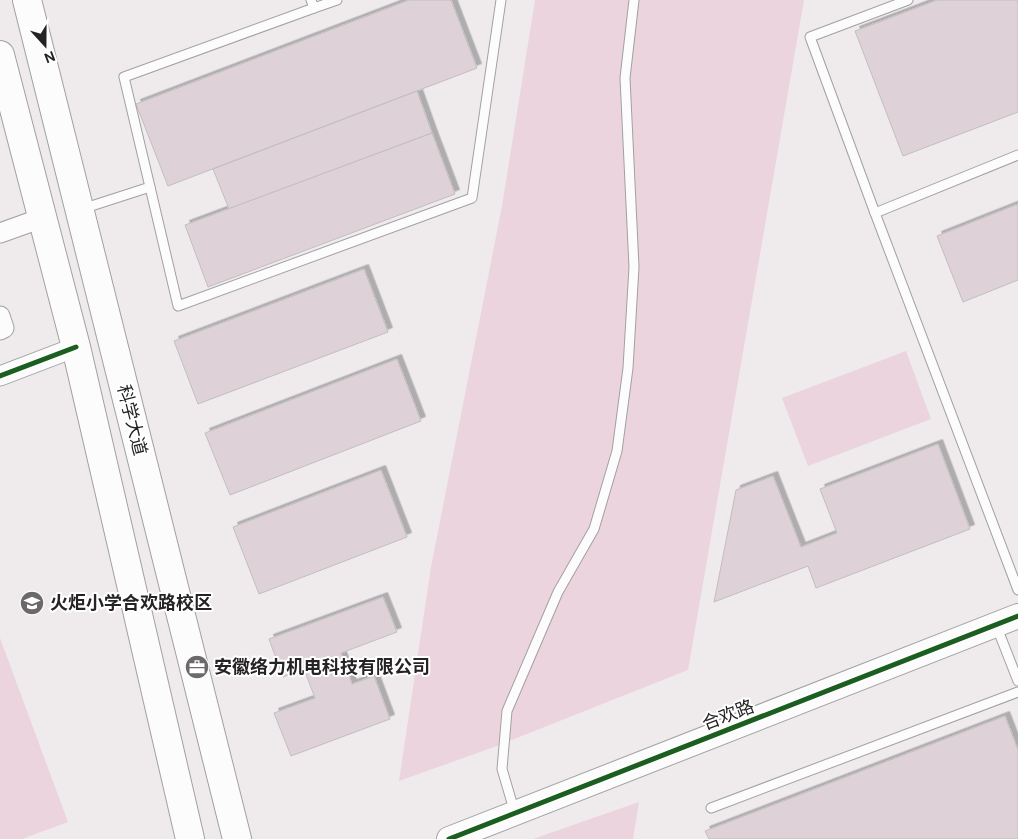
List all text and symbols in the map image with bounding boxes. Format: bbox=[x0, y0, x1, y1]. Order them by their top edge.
north arrow bbox=[20, 20, 70, 70]
text: N bbox=[42, 47, 58, 67]
street label: 科学大道 bbox=[112, 382, 152, 458]
school or university icon: 火炬小学合欢路校区 bbox=[19, 590, 45, 616]
place label: 火炬小学合欢路校区 bbox=[50, 591, 212, 615]
office icon: 安徽络力机电科技有限公司 bbox=[184, 654, 210, 680]
place label: 安徽络力机电科技有限公司 bbox=[214, 655, 430, 679]
street label: 合欢路 bbox=[698, 694, 758, 736]

